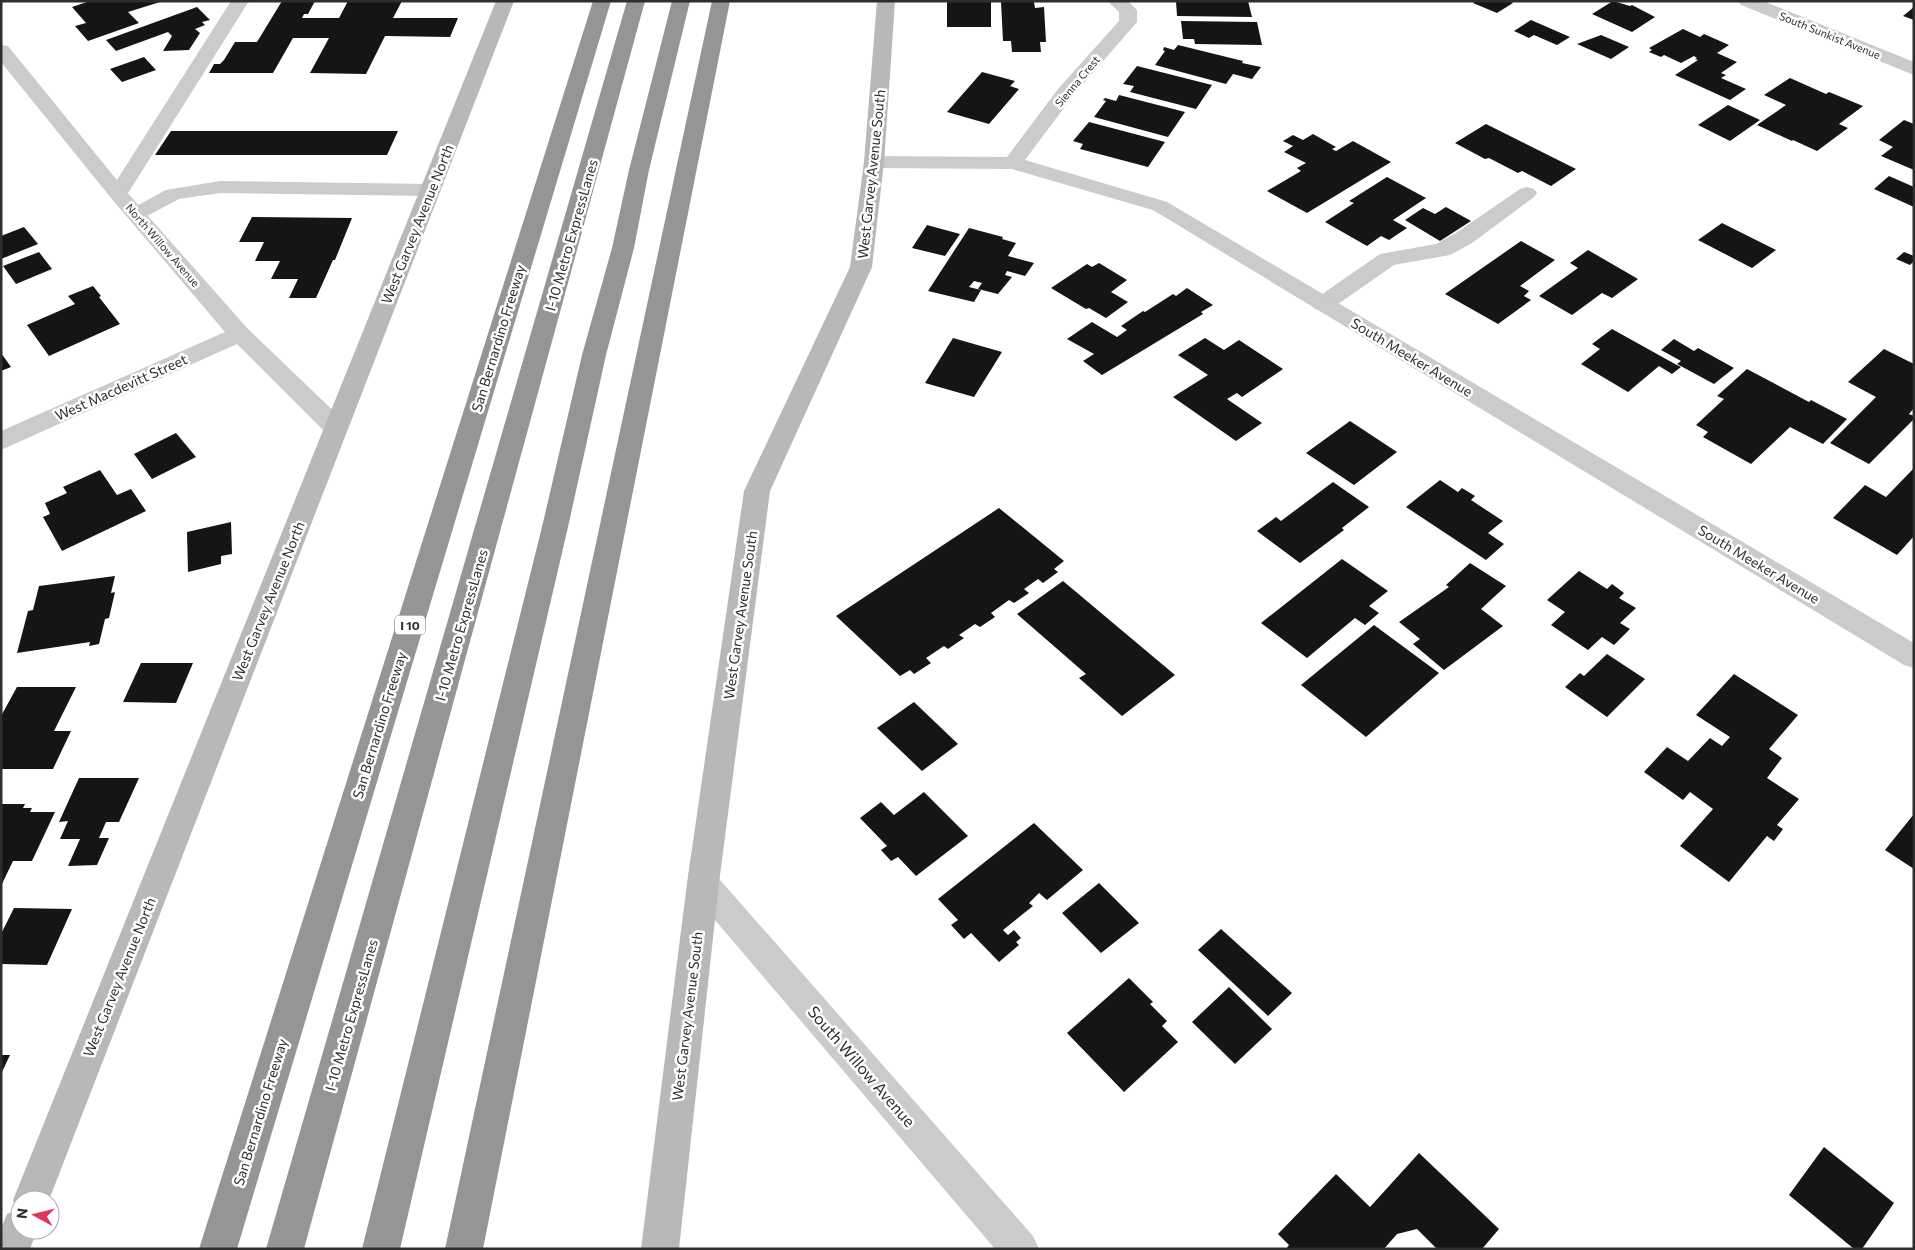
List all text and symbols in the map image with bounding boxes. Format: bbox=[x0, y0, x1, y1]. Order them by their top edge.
street label: South Sunkist Avenue bbox=[1777, 9, 1883, 61]
street label: Sienna Crest bbox=[1052, 52, 1102, 109]
street label: West Garvey Avenue South bbox=[854, 88, 888, 260]
street label: West Garvey Avenue North bbox=[377, 142, 457, 306]
street label: I-10 Metro ExpressLanes bbox=[541, 157, 601, 313]
street label: North Willow Avenue bbox=[123, 201, 203, 289]
street label: San Bernardino Freeway bbox=[468, 262, 528, 414]
street label: South Meeker Avenue bbox=[1348, 314, 1476, 400]
street label: West Macdevitt Street bbox=[52, 350, 190, 424]
street label: West Garvey Avenue North bbox=[228, 519, 308, 683]
street label: South Meeker Avenue bbox=[1695, 521, 1823, 607]
street label: West Garvey Avenue South bbox=[720, 530, 760, 700]
street label: I-10 Metro ExpressLanes bbox=[431, 547, 491, 703]
road number: I 10 bbox=[395, 616, 425, 634]
street label: San Bernardino Freeway bbox=[349, 649, 409, 801]
street label: West Garvey Avenue North bbox=[79, 895, 159, 1059]
street label: West Garvey Avenue South bbox=[668, 930, 706, 1102]
street label: I-10 Metro ExpressLanes bbox=[321, 937, 381, 1093]
street label: South Willow Avenue bbox=[804, 1002, 920, 1130]
street label: San Bernardino Freeway bbox=[230, 1036, 290, 1188]
north arrow bbox=[10, 1190, 60, 1240]
text: N bbox=[13, 1207, 31, 1220]

